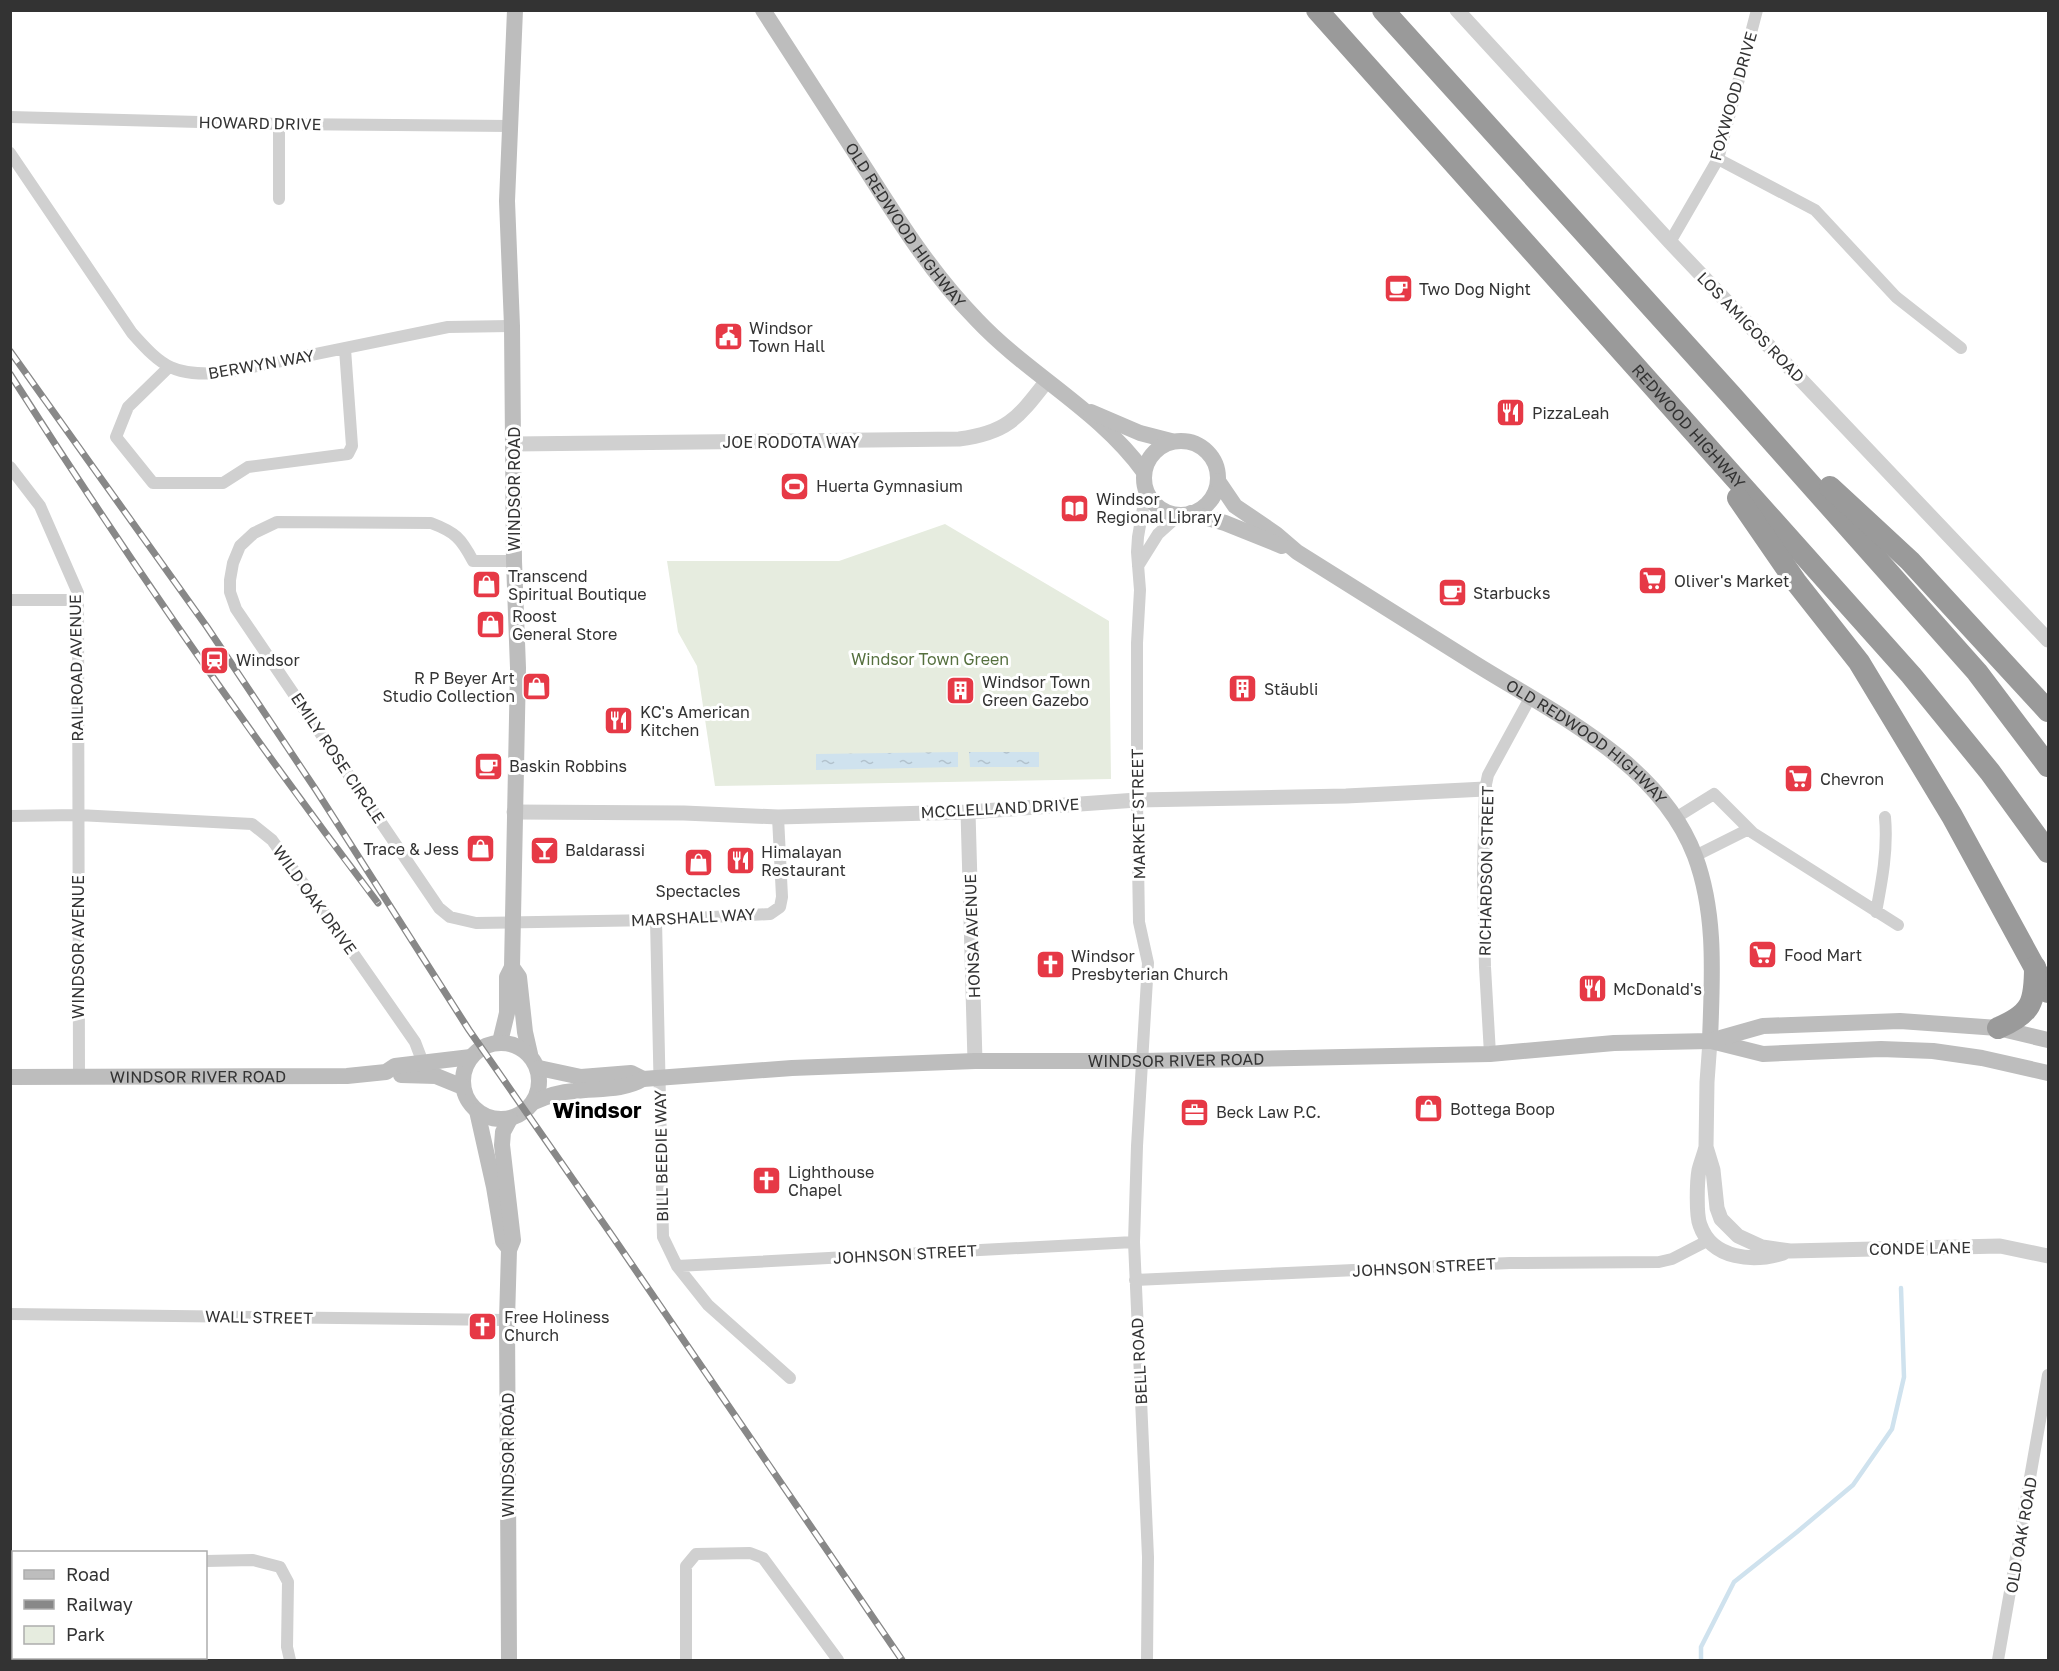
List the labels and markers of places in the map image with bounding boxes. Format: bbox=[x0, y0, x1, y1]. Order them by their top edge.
cafe icon: Two Dog Night bbox=[1382, 273, 1414, 305]
place label: Two Dog Night bbox=[1419, 279, 1531, 299]
place label: Windsor Town Hall bbox=[749, 318, 825, 356]
public building icon: Windsor Town Hall bbox=[712, 321, 744, 353]
restaurant icon: PizzaLeah bbox=[1495, 397, 1527, 429]
place label: PizzaLeah bbox=[1532, 403, 1609, 423]
sports icon: Huerta Gymnasium bbox=[779, 470, 811, 502]
place label: Huerta Gymnasium bbox=[816, 476, 963, 496]
place label: Windsor Regional Library bbox=[1096, 489, 1222, 527]
library icon: Windsor Regional Library bbox=[1059, 492, 1091, 524]
supermarket icon: Oliver's Market bbox=[1637, 565, 1669, 597]
place label: Transcend Spiritual Boutique bbox=[508, 566, 647, 604]
shop icon: Transcend Spiritual Boutique bbox=[471, 569, 503, 601]
place label: Oliver's Market bbox=[1674, 571, 1790, 591]
cafe icon: Starbucks bbox=[1436, 577, 1468, 609]
place label: Starbucks bbox=[1473, 583, 1550, 603]
place label: Roost General Store bbox=[512, 606, 617, 644]
shop icon: Roost General Store bbox=[475, 609, 507, 641]
station icon: Windsor bbox=[199, 644, 231, 676]
place label: Windsor bbox=[236, 650, 300, 670]
place label: R P Beyer Art Studio Collection bbox=[383, 668, 515, 706]
shop icon: R P Beyer Art Studio Collection bbox=[520, 671, 552, 703]
place label: Windsor Town Green Gazebo bbox=[982, 672, 1090, 710]
building icon: Stäubli bbox=[1227, 673, 1259, 705]
building icon: Windsor Town Green Gazebo bbox=[945, 675, 977, 707]
place label: Stäubli bbox=[1264, 679, 1318, 699]
place label: KC's American Kitchen bbox=[640, 702, 750, 740]
restaurant icon: KC's American Kitchen bbox=[603, 705, 635, 737]
cafe icon: Baskin Robbins bbox=[472, 750, 504, 782]
place label: Baskin Robbins bbox=[509, 756, 627, 776]
supermarket icon: Chevron bbox=[1783, 763, 1815, 795]
place label: Chevron bbox=[1820, 769, 1884, 789]
shop icon: Trace & Jess bbox=[464, 833, 496, 865]
bar icon: Baldarassi bbox=[528, 834, 560, 866]
place label: Trace & Jess bbox=[364, 839, 459, 859]
place label: Baldarassi bbox=[565, 840, 645, 860]
place label: Himalayan Restaurant bbox=[761, 842, 846, 880]
restaurant icon: Himalayan Restaurant bbox=[724, 845, 756, 877]
shop icon: Spectacles bbox=[682, 847, 714, 879]
place label: Spectacles bbox=[656, 881, 740, 901]
supermarket icon: Food Mart bbox=[1747, 939, 1779, 971]
place label: Food Mart bbox=[1784, 945, 1862, 965]
place label: Windsor Presbyterian Church bbox=[1071, 946, 1228, 984]
church icon: Windsor Presbyterian Church bbox=[1034, 949, 1066, 981]
restaurant icon: McDonald's bbox=[1576, 973, 1608, 1005]
place label: McDonald's bbox=[1613, 979, 1702, 999]
shop icon: Bottega Boop bbox=[1413, 1093, 1445, 1125]
office icon: Beck Law P.C. bbox=[1179, 1096, 1211, 1128]
place label: Bottega Boop bbox=[1450, 1099, 1555, 1119]
place label: Beck Law P.C. bbox=[1216, 1102, 1321, 1122]
place label: Lighthouse Chapel bbox=[788, 1162, 874, 1200]
church icon: Lighthouse Chapel bbox=[751, 1165, 783, 1197]
place label: Free Holiness Church bbox=[504, 1307, 609, 1345]
church icon: Free Holiness Church bbox=[467, 1310, 499, 1342]

